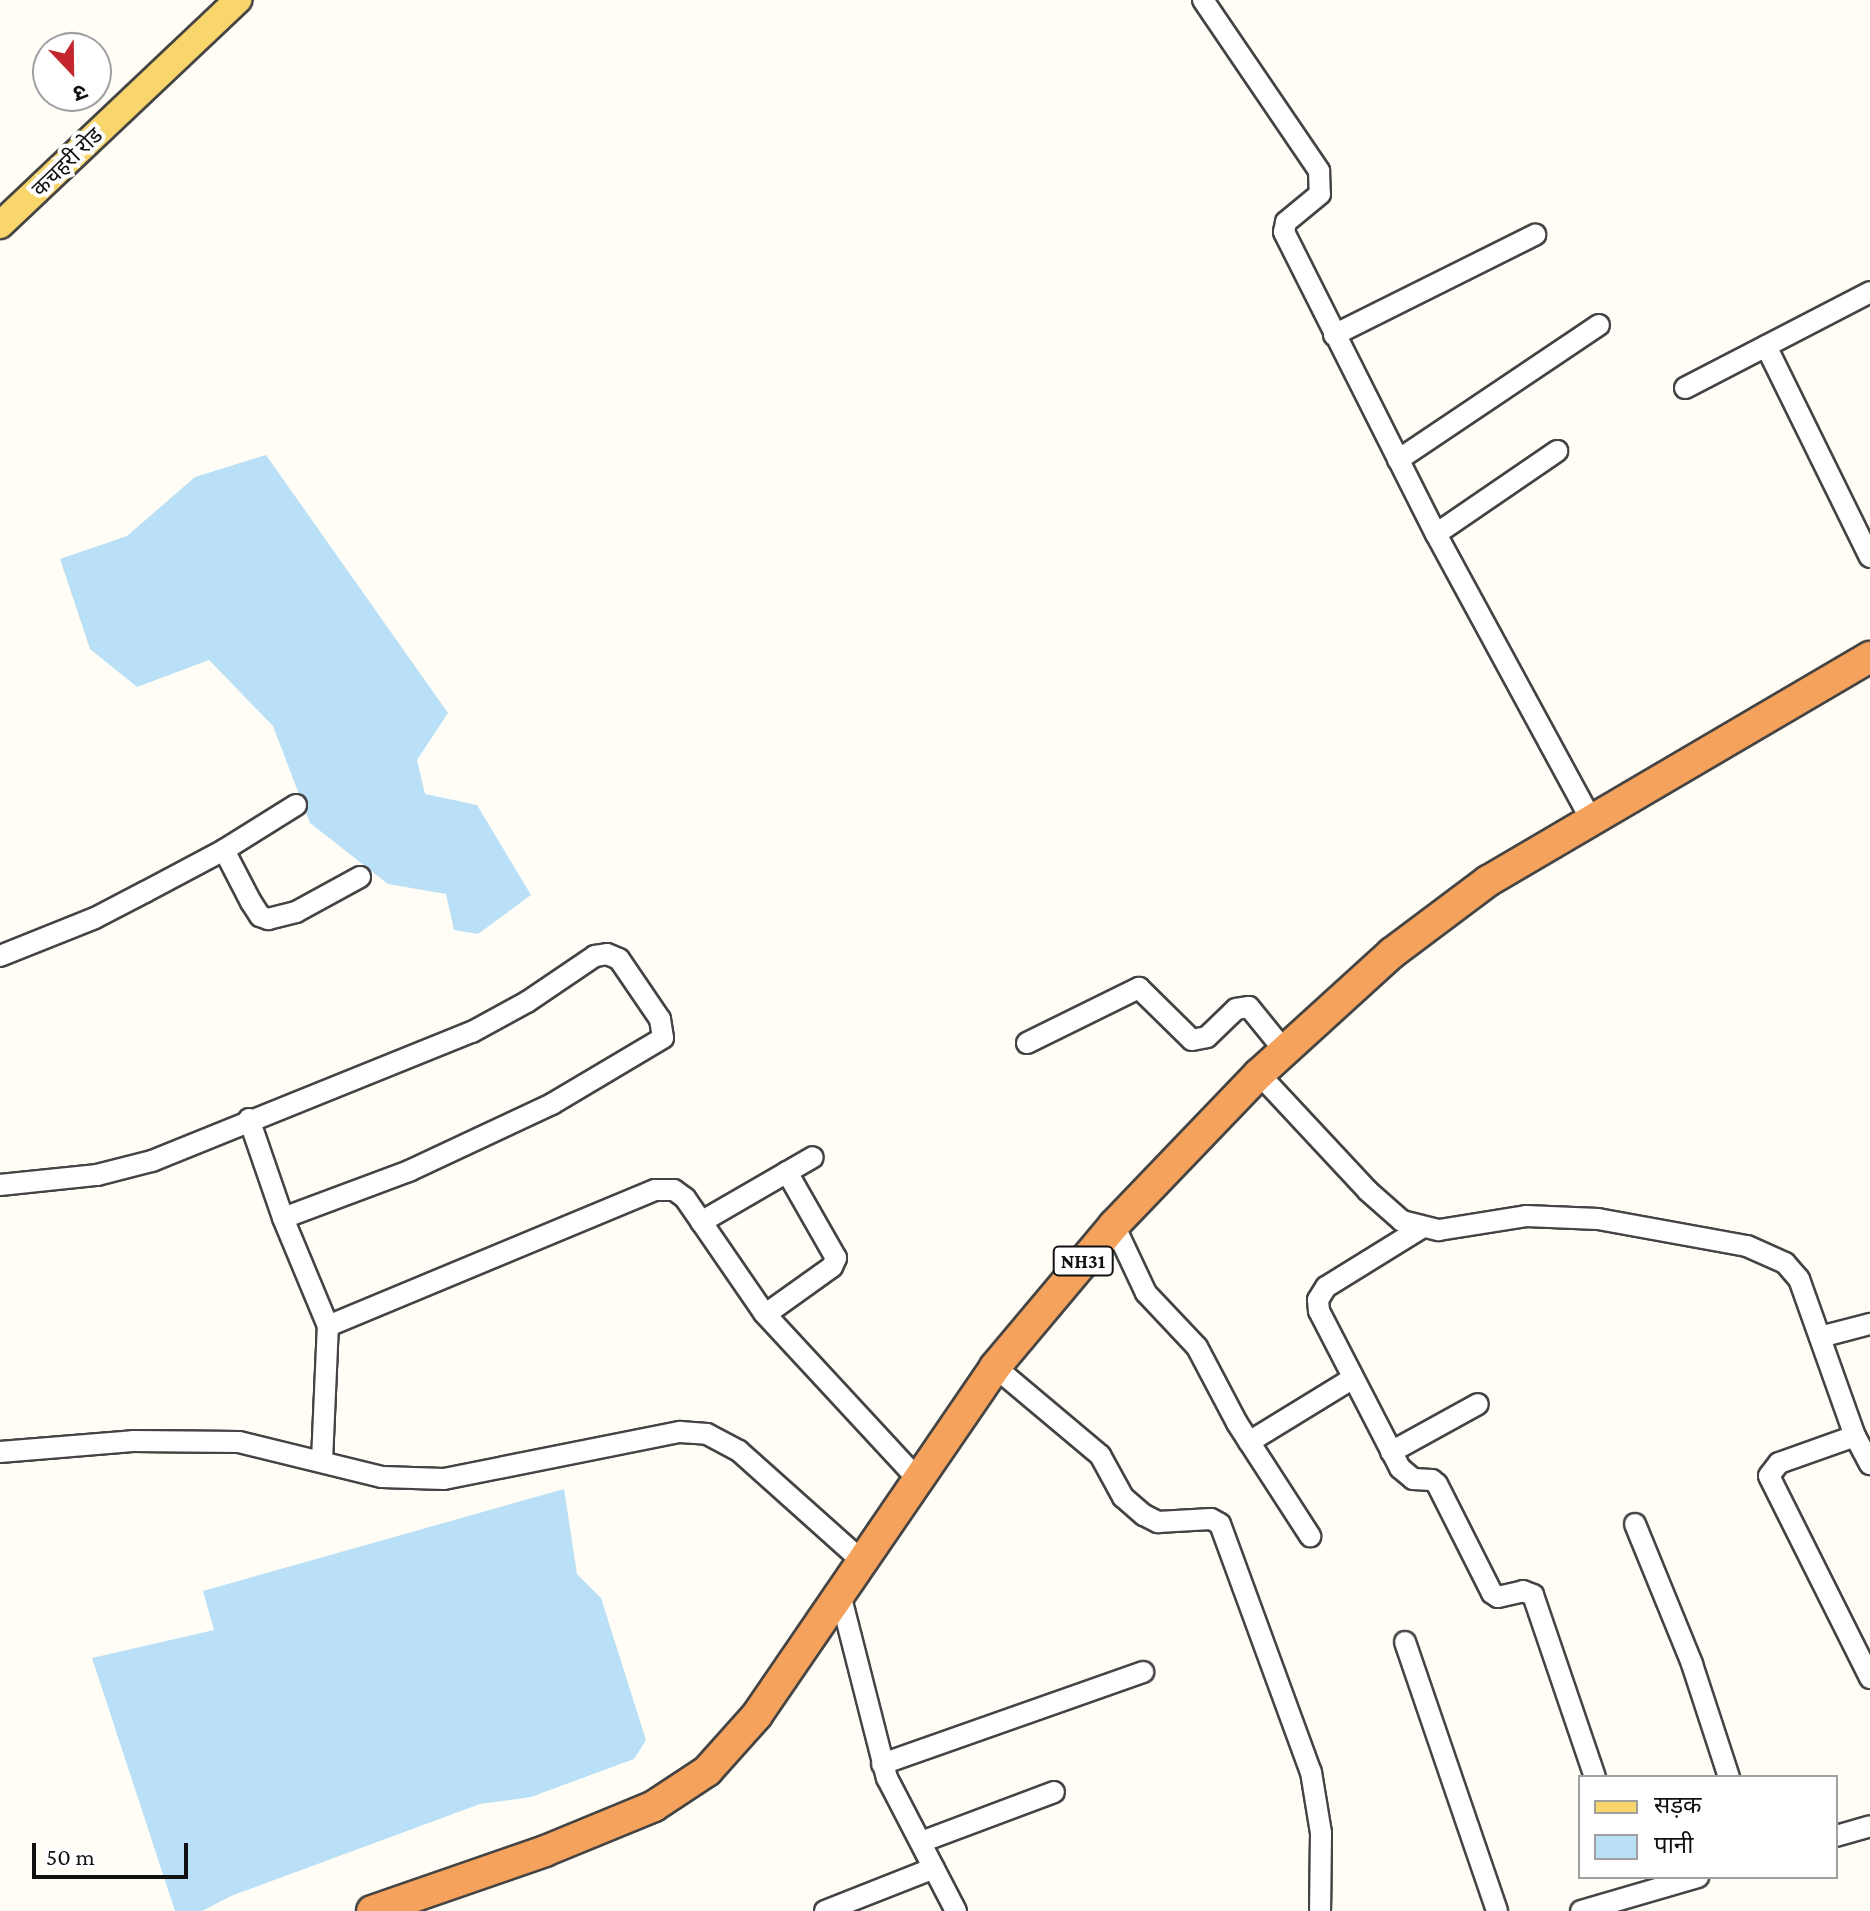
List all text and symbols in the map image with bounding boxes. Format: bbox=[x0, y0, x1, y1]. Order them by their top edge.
north arrow bbox=[32, 32, 112, 112]
text: उ bbox=[70, 79, 91, 107]
street label: कचहरी रोड bbox=[26, 122, 108, 202]
road number: NH31 bbox=[1051, 1245, 1115, 1277]
legend bbox=[1578, 1775, 1838, 1879]
text: सड़क bbox=[1654, 1791, 1702, 1818]
scale bar bbox=[36, 1827, 192, 1877]
text: पानी bbox=[1654, 1831, 1693, 1858]
text: 50 m bbox=[46, 1843, 95, 1870]

